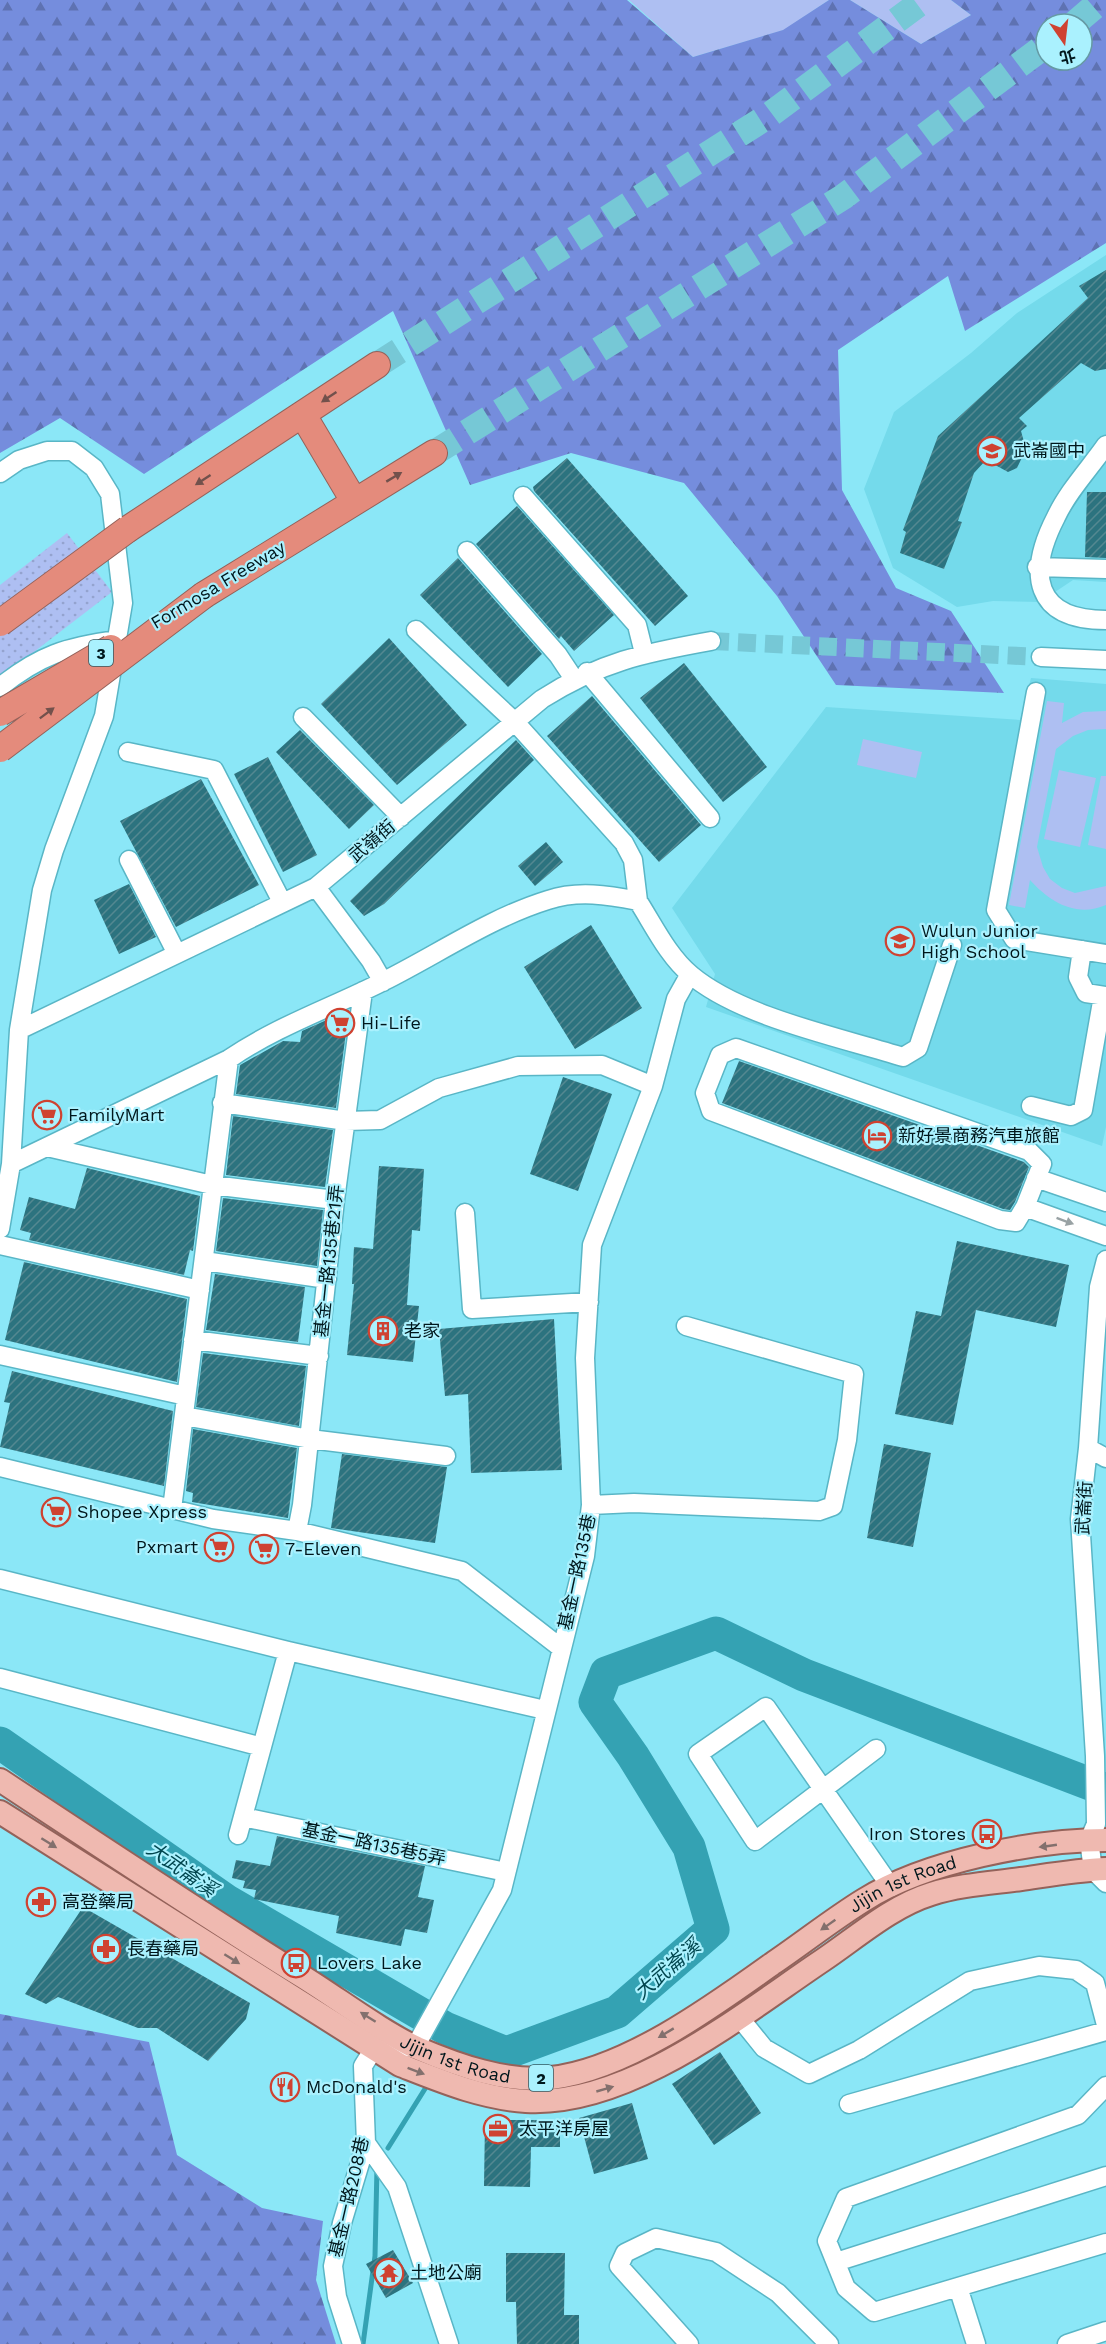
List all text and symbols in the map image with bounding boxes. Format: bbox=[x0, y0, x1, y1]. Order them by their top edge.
north arrow bbox=[1034, 12, 1094, 72]
text: 北 bbox=[1057, 45, 1078, 67]
one-way arrow bbox=[321, 391, 337, 403]
school or university icon: 武崙國中 bbox=[976, 435, 1008, 467]
place label: 武崙國中 bbox=[1013, 440, 1085, 461]
one-way arrow bbox=[386, 472, 402, 483]
one-way arrow bbox=[195, 475, 211, 486]
street label: Formosa Freeway bbox=[147, 536, 289, 633]
road number: 3 bbox=[89, 640, 113, 666]
one-way arrow bbox=[39, 708, 54, 720]
street label: 武嶺街 bbox=[344, 815, 399, 866]
place label: Wulun Junior High School bbox=[921, 920, 1038, 962]
school or university icon: Wulun Junior High School bbox=[884, 925, 916, 957]
supermarket icon: Hi-Life bbox=[324, 1007, 356, 1039]
place label: Hi-Life bbox=[361, 1012, 421, 1033]
supermarket icon: FamilyMart bbox=[31, 1099, 63, 1131]
place label: FamilyMart bbox=[68, 1104, 165, 1125]
hotel icon: 新好景商務汽車旅館 bbox=[861, 1120, 893, 1152]
place label: 新好景商務汽車旅館 bbox=[898, 1125, 1060, 1146]
street label: 基金一路135巷21弄 bbox=[310, 1184, 347, 1338]
one-way arrow bbox=[1057, 1217, 1075, 1227]
building icon: 老家 bbox=[367, 1315, 399, 1347]
place label: 老家 bbox=[404, 1320, 440, 1341]
street label: 武崙街 bbox=[1072, 1480, 1095, 1535]
supermarket icon: Shopee Xpress bbox=[40, 1496, 72, 1528]
place label: Shopee Xpress bbox=[77, 1501, 207, 1522]
street label: 基金一路135巷 bbox=[554, 1512, 599, 1632]
supermarket icon: Pxmart bbox=[203, 1531, 235, 1563]
supermarket icon: 7-Eleven bbox=[248, 1533, 280, 1565]
place label: Pxmart bbox=[136, 1536, 198, 1557]
place label: 7-Eleven bbox=[285, 1538, 361, 1559]
street label: 基金一路135巷5弄 bbox=[300, 1818, 448, 1869]
bus stop icon: Iron Stores bbox=[971, 1818, 1003, 1850]
place label: Iron Stores bbox=[869, 1823, 966, 1844]
water label: 大武崙溪 bbox=[142, 1836, 224, 1903]
one-way arrow bbox=[41, 1838, 57, 1849]
one-way arrow bbox=[1038, 1841, 1057, 1850]
street label: Jijin 1st Road bbox=[845, 1851, 959, 1917]
pharmacy icon: 高登藥局 bbox=[25, 1886, 57, 1918]
place label: 高登藥局 bbox=[62, 1891, 134, 1912]
one-way arrow bbox=[820, 1919, 836, 1930]
water label: 大武崙溪 bbox=[629, 1932, 707, 2004]
pharmacy icon: 長春藥局 bbox=[90, 1933, 122, 1965]
place label: 長春藥局 bbox=[127, 1938, 199, 1959]
bus stop icon: Lovers Lake bbox=[280, 1947, 312, 1979]
place label: Lovers Lake bbox=[317, 1952, 422, 1973]
one-way arrow bbox=[223, 1954, 240, 1965]
one-way arrow bbox=[360, 2012, 376, 2023]
one-way arrow bbox=[658, 2027, 674, 2038]
street label: Jijin 1st Road bbox=[397, 2030, 512, 2087]
road number: 2 bbox=[529, 2065, 553, 2091]
one-way arrow bbox=[407, 2067, 425, 2077]
restaurant icon: McDonald's bbox=[269, 2071, 301, 2103]
place label: McDonald's bbox=[306, 2076, 407, 2097]
one-way arrow bbox=[596, 2084, 614, 2093]
office icon: 太平洋房屋 bbox=[482, 2113, 514, 2145]
place label: 太平洋房屋 bbox=[519, 2118, 609, 2139]
street label: 基金一路208巷 bbox=[324, 2135, 373, 2259]
temple icon: 土地公廟 bbox=[373, 2257, 405, 2289]
place label: 土地公廟 bbox=[410, 2262, 482, 2283]

